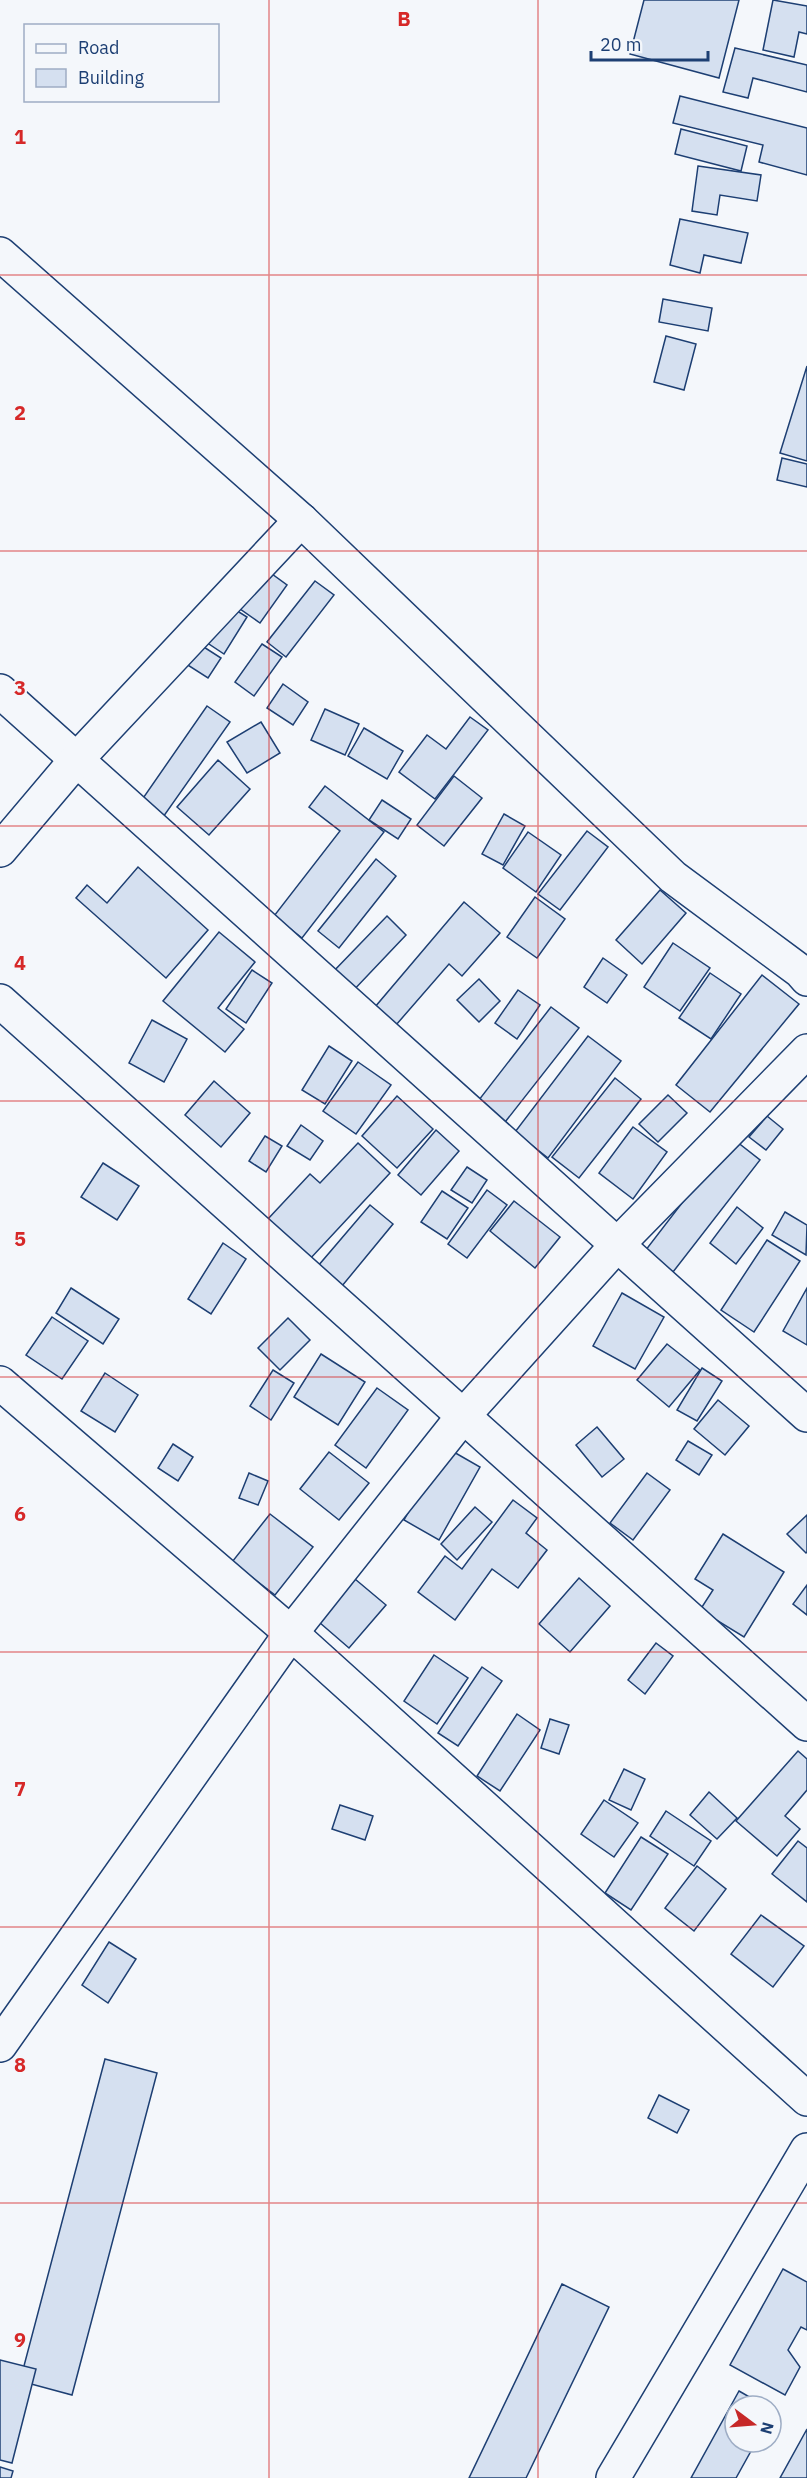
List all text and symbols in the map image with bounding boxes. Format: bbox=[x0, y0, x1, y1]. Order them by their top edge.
text: B bbox=[397, 5, 411, 32]
legend bbox=[24, 24, 219, 102]
scale bar bbox=[591, 24, 708, 62]
text: 20 m bbox=[600, 33, 642, 56]
text: Road bbox=[78, 36, 119, 59]
text: Building bbox=[78, 66, 145, 89]
text: 1 bbox=[14, 123, 26, 150]
text: 2 bbox=[14, 399, 26, 426]
text: 3 bbox=[14, 674, 26, 701]
text: 4 bbox=[14, 949, 26, 976]
text: 5 bbox=[14, 1225, 26, 1252]
text: 6 bbox=[14, 1500, 26, 1527]
text: 7 bbox=[14, 1775, 26, 1802]
text: 8 bbox=[14, 2051, 26, 2078]
text: 9 bbox=[14, 2326, 26, 2353]
north arrow bbox=[723, 2394, 783, 2454]
text: N bbox=[756, 2420, 779, 2436]

